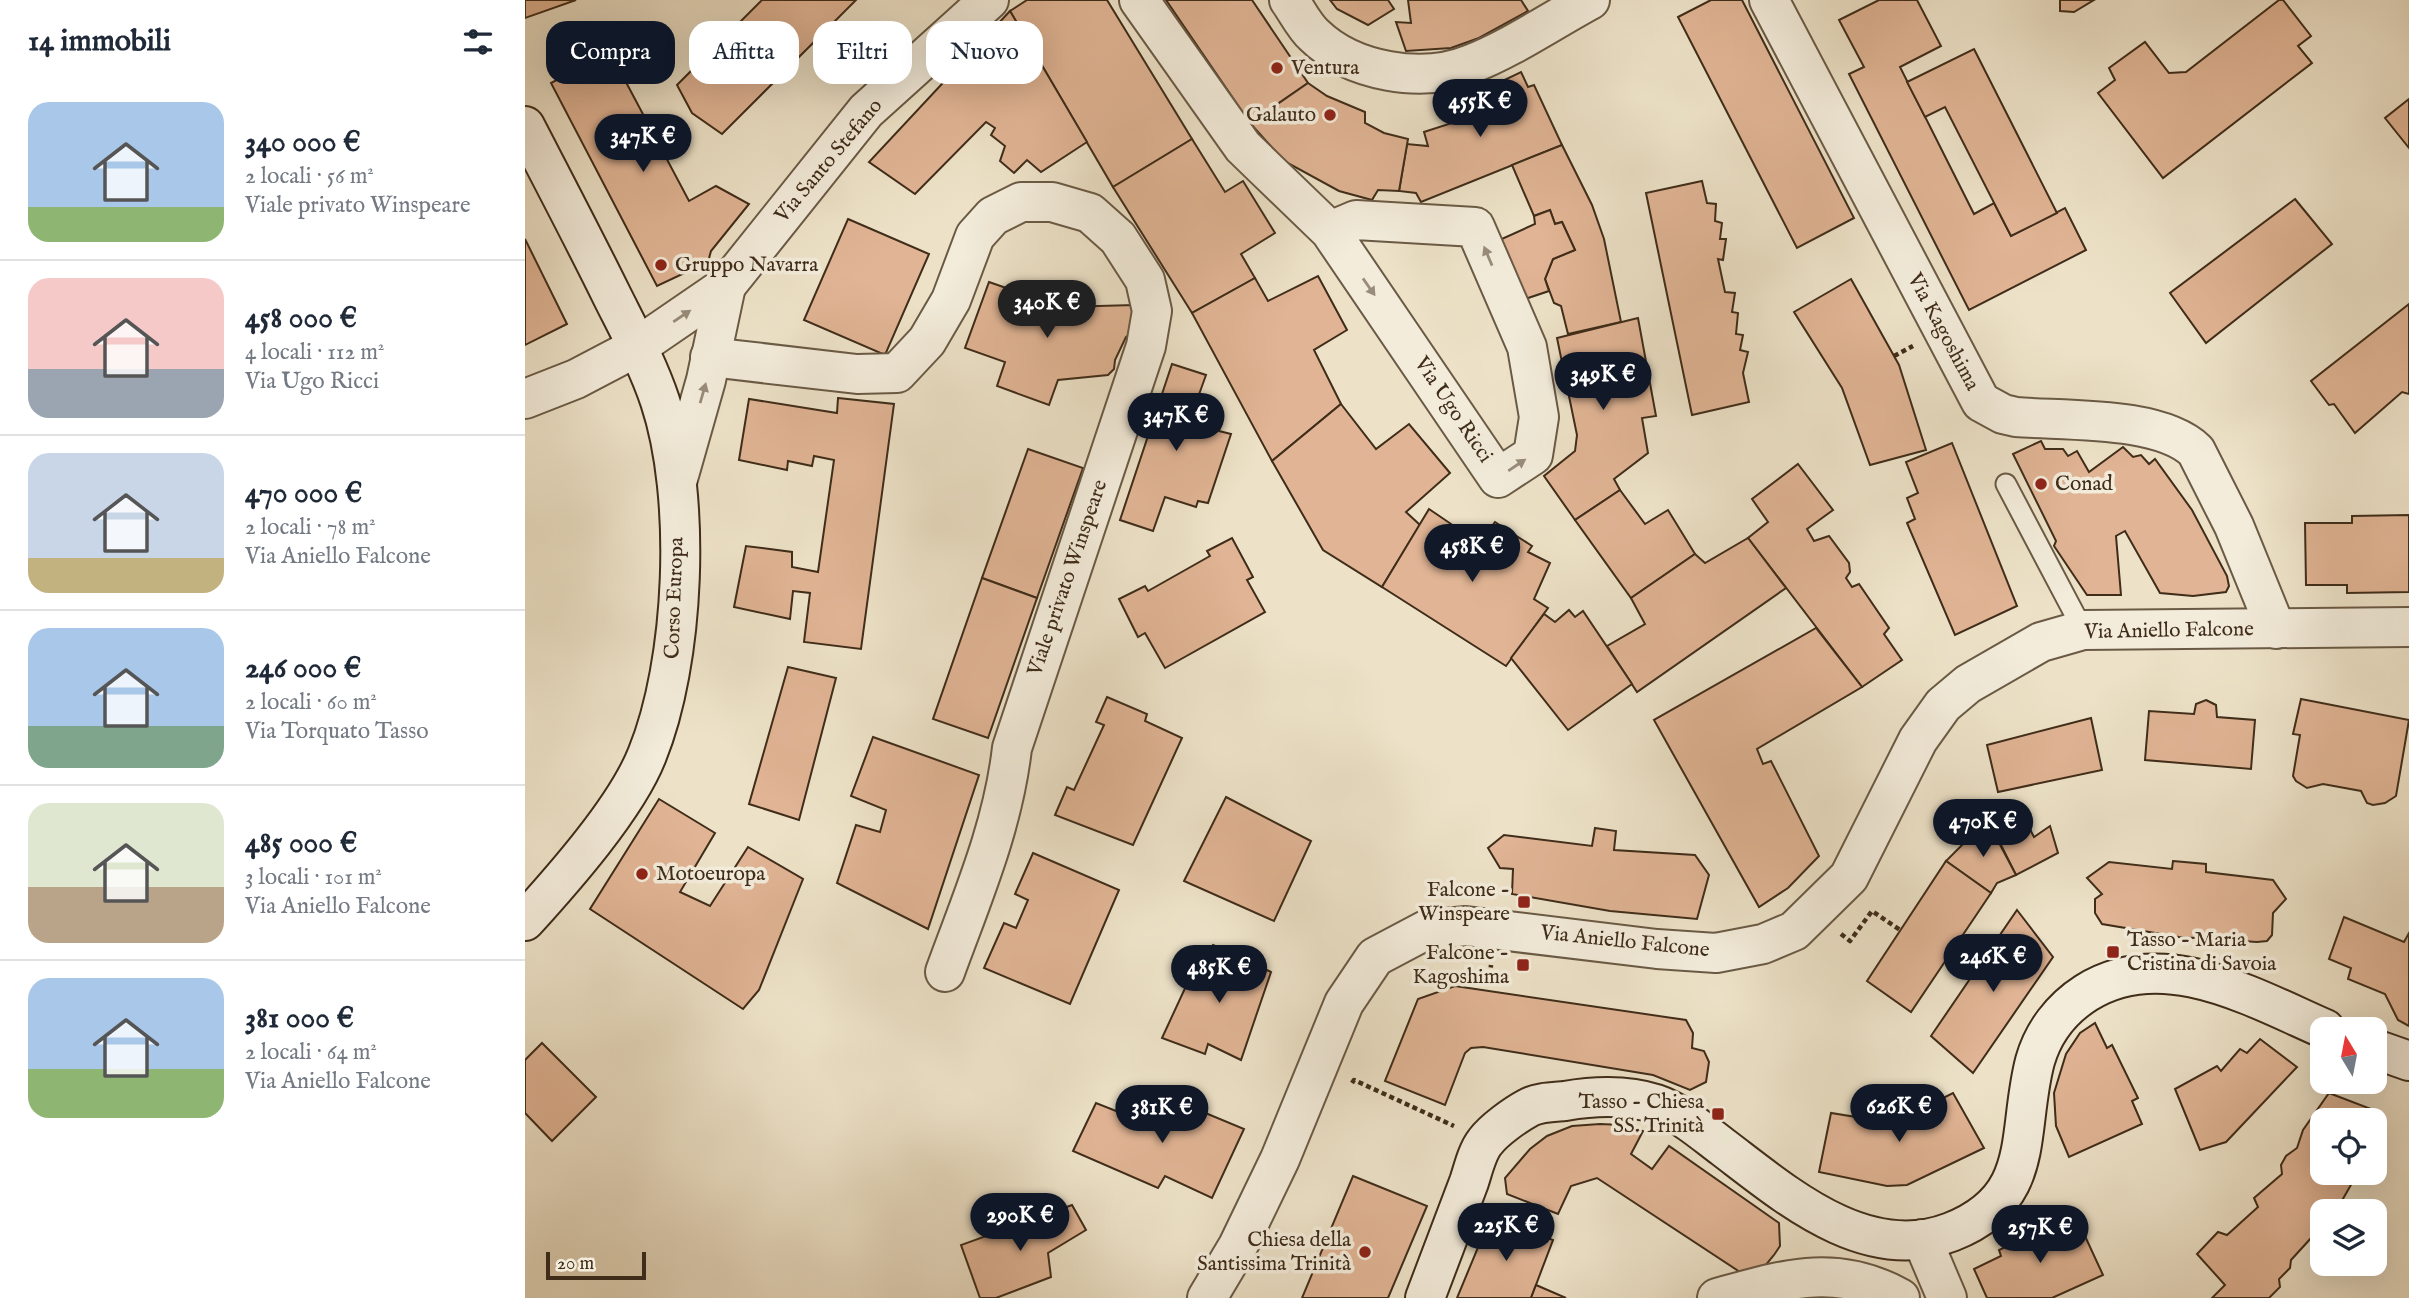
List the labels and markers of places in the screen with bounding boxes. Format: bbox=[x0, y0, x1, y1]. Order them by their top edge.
place label: Ventura bbox=[1290, 55, 1360, 82]
marker: Ventura bbox=[1269, 60, 1285, 76]
pin: 455K € bbox=[1423, 80, 1537, 139]
place label: Galauto bbox=[1246, 102, 1316, 129]
marker: Galauto bbox=[1322, 107, 1338, 123]
pin: 347K € bbox=[586, 114, 700, 174]
place label: Gruppo Navarra bbox=[675, 252, 819, 279]
marker: Gruppo Navarra bbox=[653, 257, 669, 273]
pin: 340K € bbox=[990, 280, 1104, 340]
pin: 349K € bbox=[1546, 352, 1660, 412]
pin: 347K € bbox=[1119, 393, 1233, 453]
place label: Conad bbox=[2055, 471, 2114, 498]
marker: Conad bbox=[2033, 476, 2049, 492]
pin: 458K € bbox=[1415, 524, 1529, 584]
pin: 470K € bbox=[1926, 800, 2040, 859]
place label: Motoeuropa bbox=[656, 861, 766, 888]
marker: Motoeuropa bbox=[634, 866, 650, 882]
place label: Falcone - Winspeare bbox=[1418, 877, 1510, 928]
marker: Falcone - Winspeare bbox=[1516, 894, 1532, 910]
place label: Tasso - Maria Cristina di Savoia bbox=[2127, 927, 2277, 978]
pin: 246K € bbox=[1936, 934, 2050, 994]
place label: Falcone - Kagoshima bbox=[1413, 940, 1510, 991]
marker: Tasso - Maria Cristina di Savoia bbox=[2105, 944, 2121, 960]
pin: 485K € bbox=[1162, 946, 1276, 1005]
marker: Falcone - Kagoshima bbox=[1515, 957, 1531, 973]
pin: 626K € bbox=[1842, 1084, 1956, 1144]
pin: 381K € bbox=[1105, 1086, 1219, 1145]
place label: Tasso - Chiesa SS. Trinità bbox=[1578, 1089, 1705, 1140]
marker: Tasso - Chiesa SS. Trinità bbox=[1710, 1106, 1726, 1122]
pin: 290K € bbox=[963, 1194, 1077, 1253]
pin: 225K € bbox=[1449, 1204, 1563, 1263]
pin: 257K € bbox=[1983, 1206, 2097, 1265]
place label: Chiesa della Santissima Trinità bbox=[1197, 1227, 1352, 1278]
marker: Chiesa della Santissima Trinità bbox=[1357, 1244, 1373, 1260]

